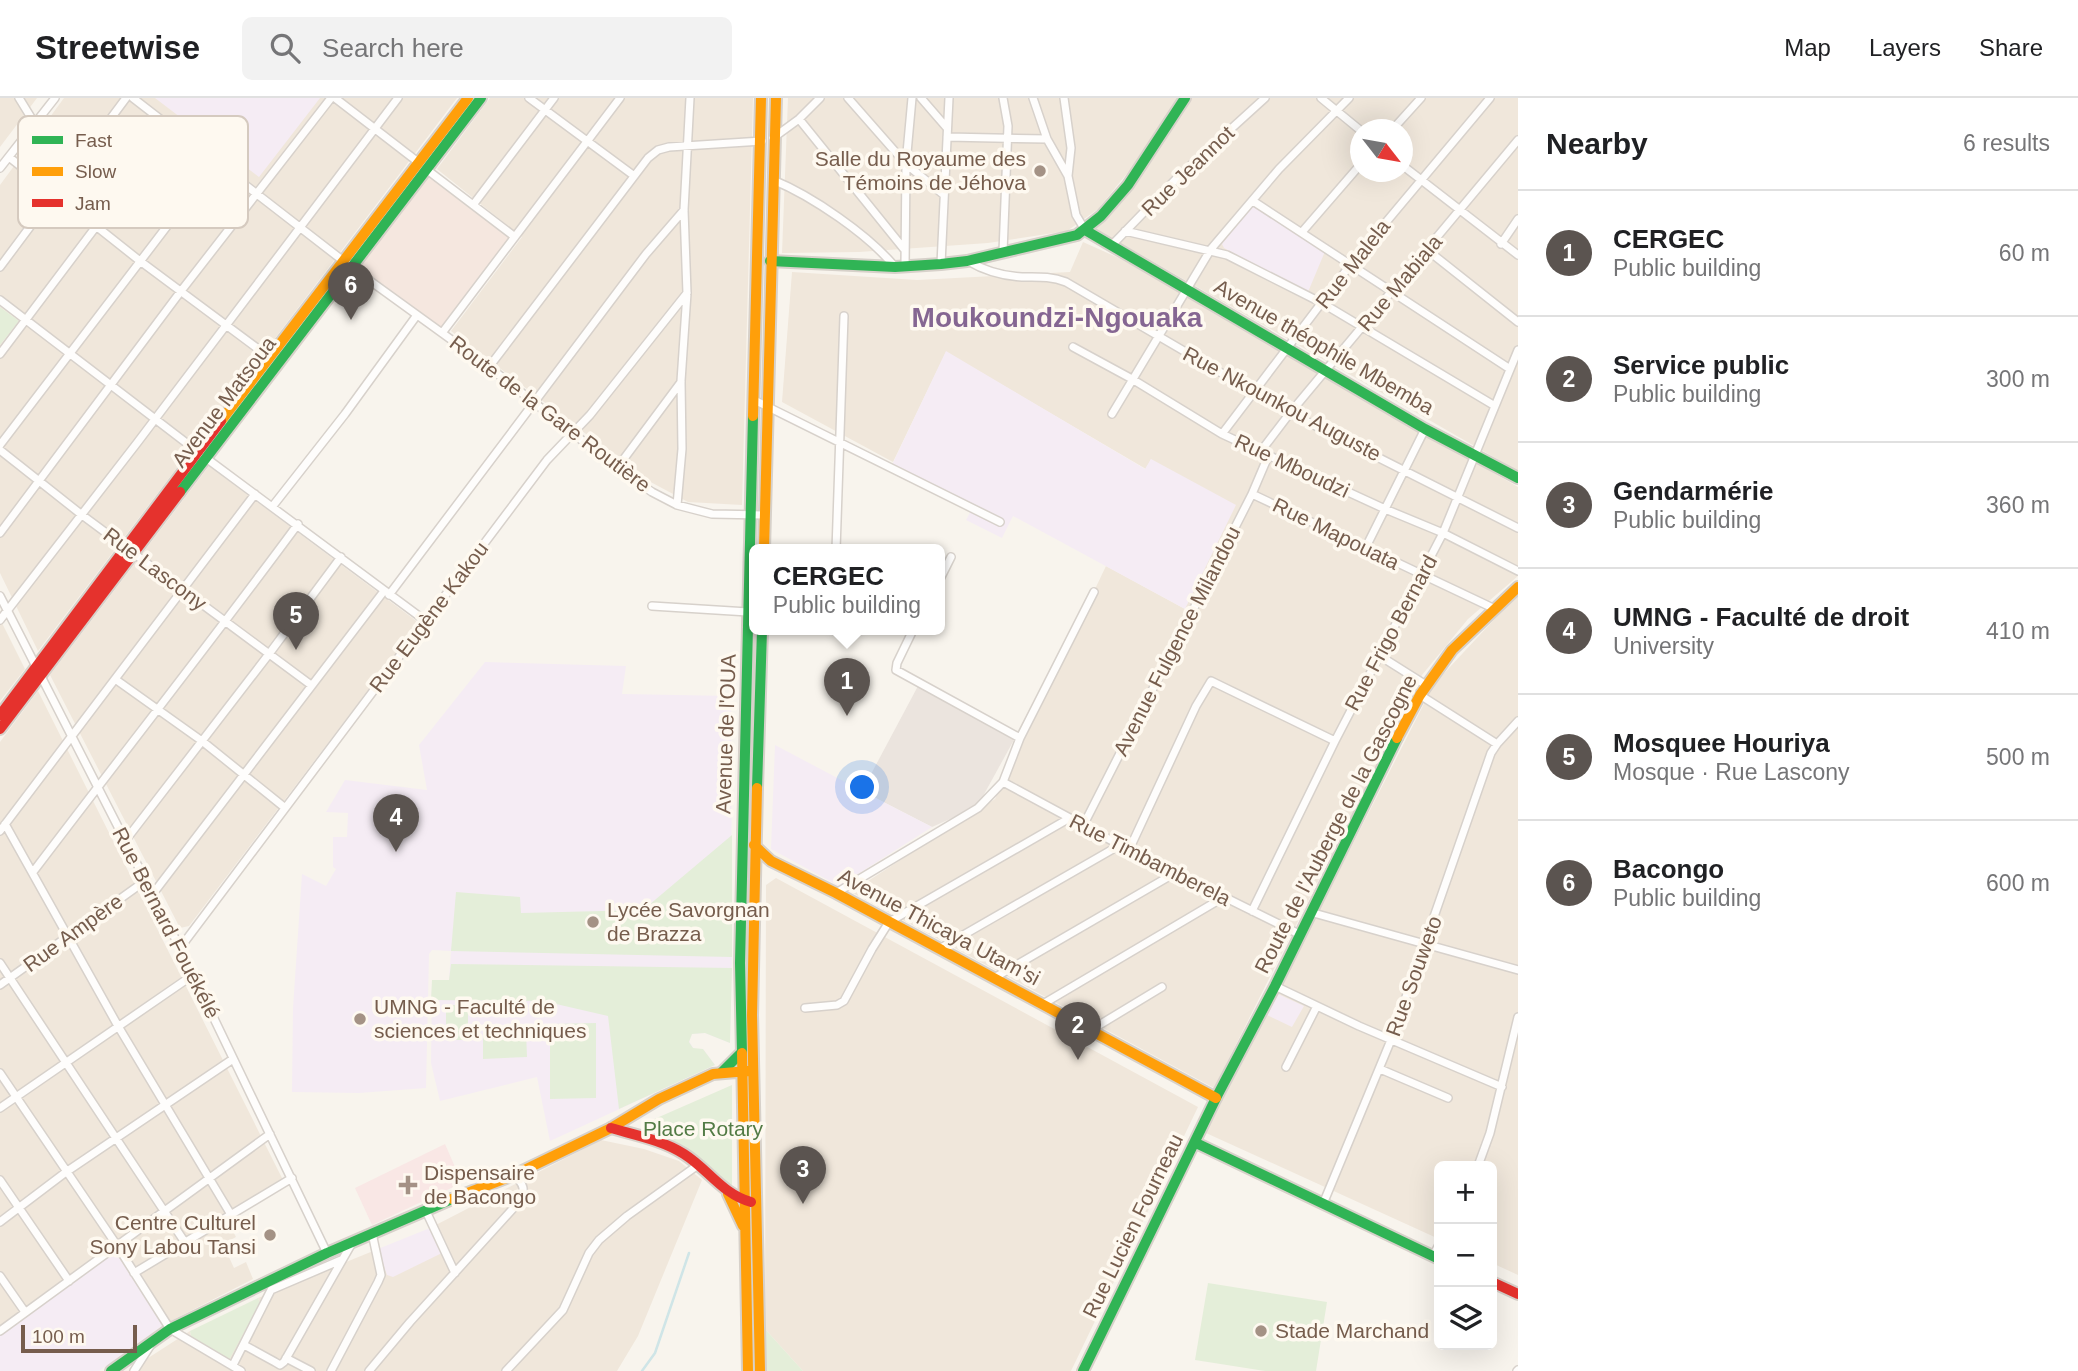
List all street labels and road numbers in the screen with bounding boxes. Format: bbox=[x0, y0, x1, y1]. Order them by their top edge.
street label: Rue Jeannot bbox=[1137, 121, 1239, 220]
street label: Rue Malela bbox=[1311, 215, 1395, 313]
street label: Rue Mabiala bbox=[1353, 230, 1447, 335]
street label: Avenue théophile Mbemba bbox=[1210, 274, 1438, 419]
street label: Route de la Gare Routière bbox=[445, 331, 655, 497]
street label: Avenue Matsoua bbox=[167, 332, 280, 471]
street label: Rue Nkounkou Auguste bbox=[1179, 342, 1385, 466]
street label: Rue Mboudzi bbox=[1231, 429, 1353, 502]
street label: Rue Mapouata bbox=[1269, 493, 1403, 574]
street label: Avenue Fulgence Milandou bbox=[1109, 522, 1244, 759]
street label: Rue Lascony bbox=[99, 523, 212, 615]
street label: Rue Eugène Kakou bbox=[365, 537, 493, 696]
street label: Rue Frigo Bernard bbox=[1340, 551, 1441, 714]
street label: Avenue de l'OUA bbox=[711, 654, 740, 814]
street label: Route de l'Auberge de la Gascogne bbox=[1250, 671, 1421, 977]
street label: Rue Timbamberela bbox=[1066, 809, 1235, 910]
street label: Rue Bernard Fouékélé bbox=[108, 823, 225, 1022]
street label: Avenue Thicaya Utam'si bbox=[834, 864, 1044, 990]
street label: Rue Ampère bbox=[19, 889, 127, 976]
street label: Rue Souweto bbox=[1381, 913, 1446, 1039]
street label: Rue Lucien Fourneau bbox=[1078, 1130, 1187, 1322]

